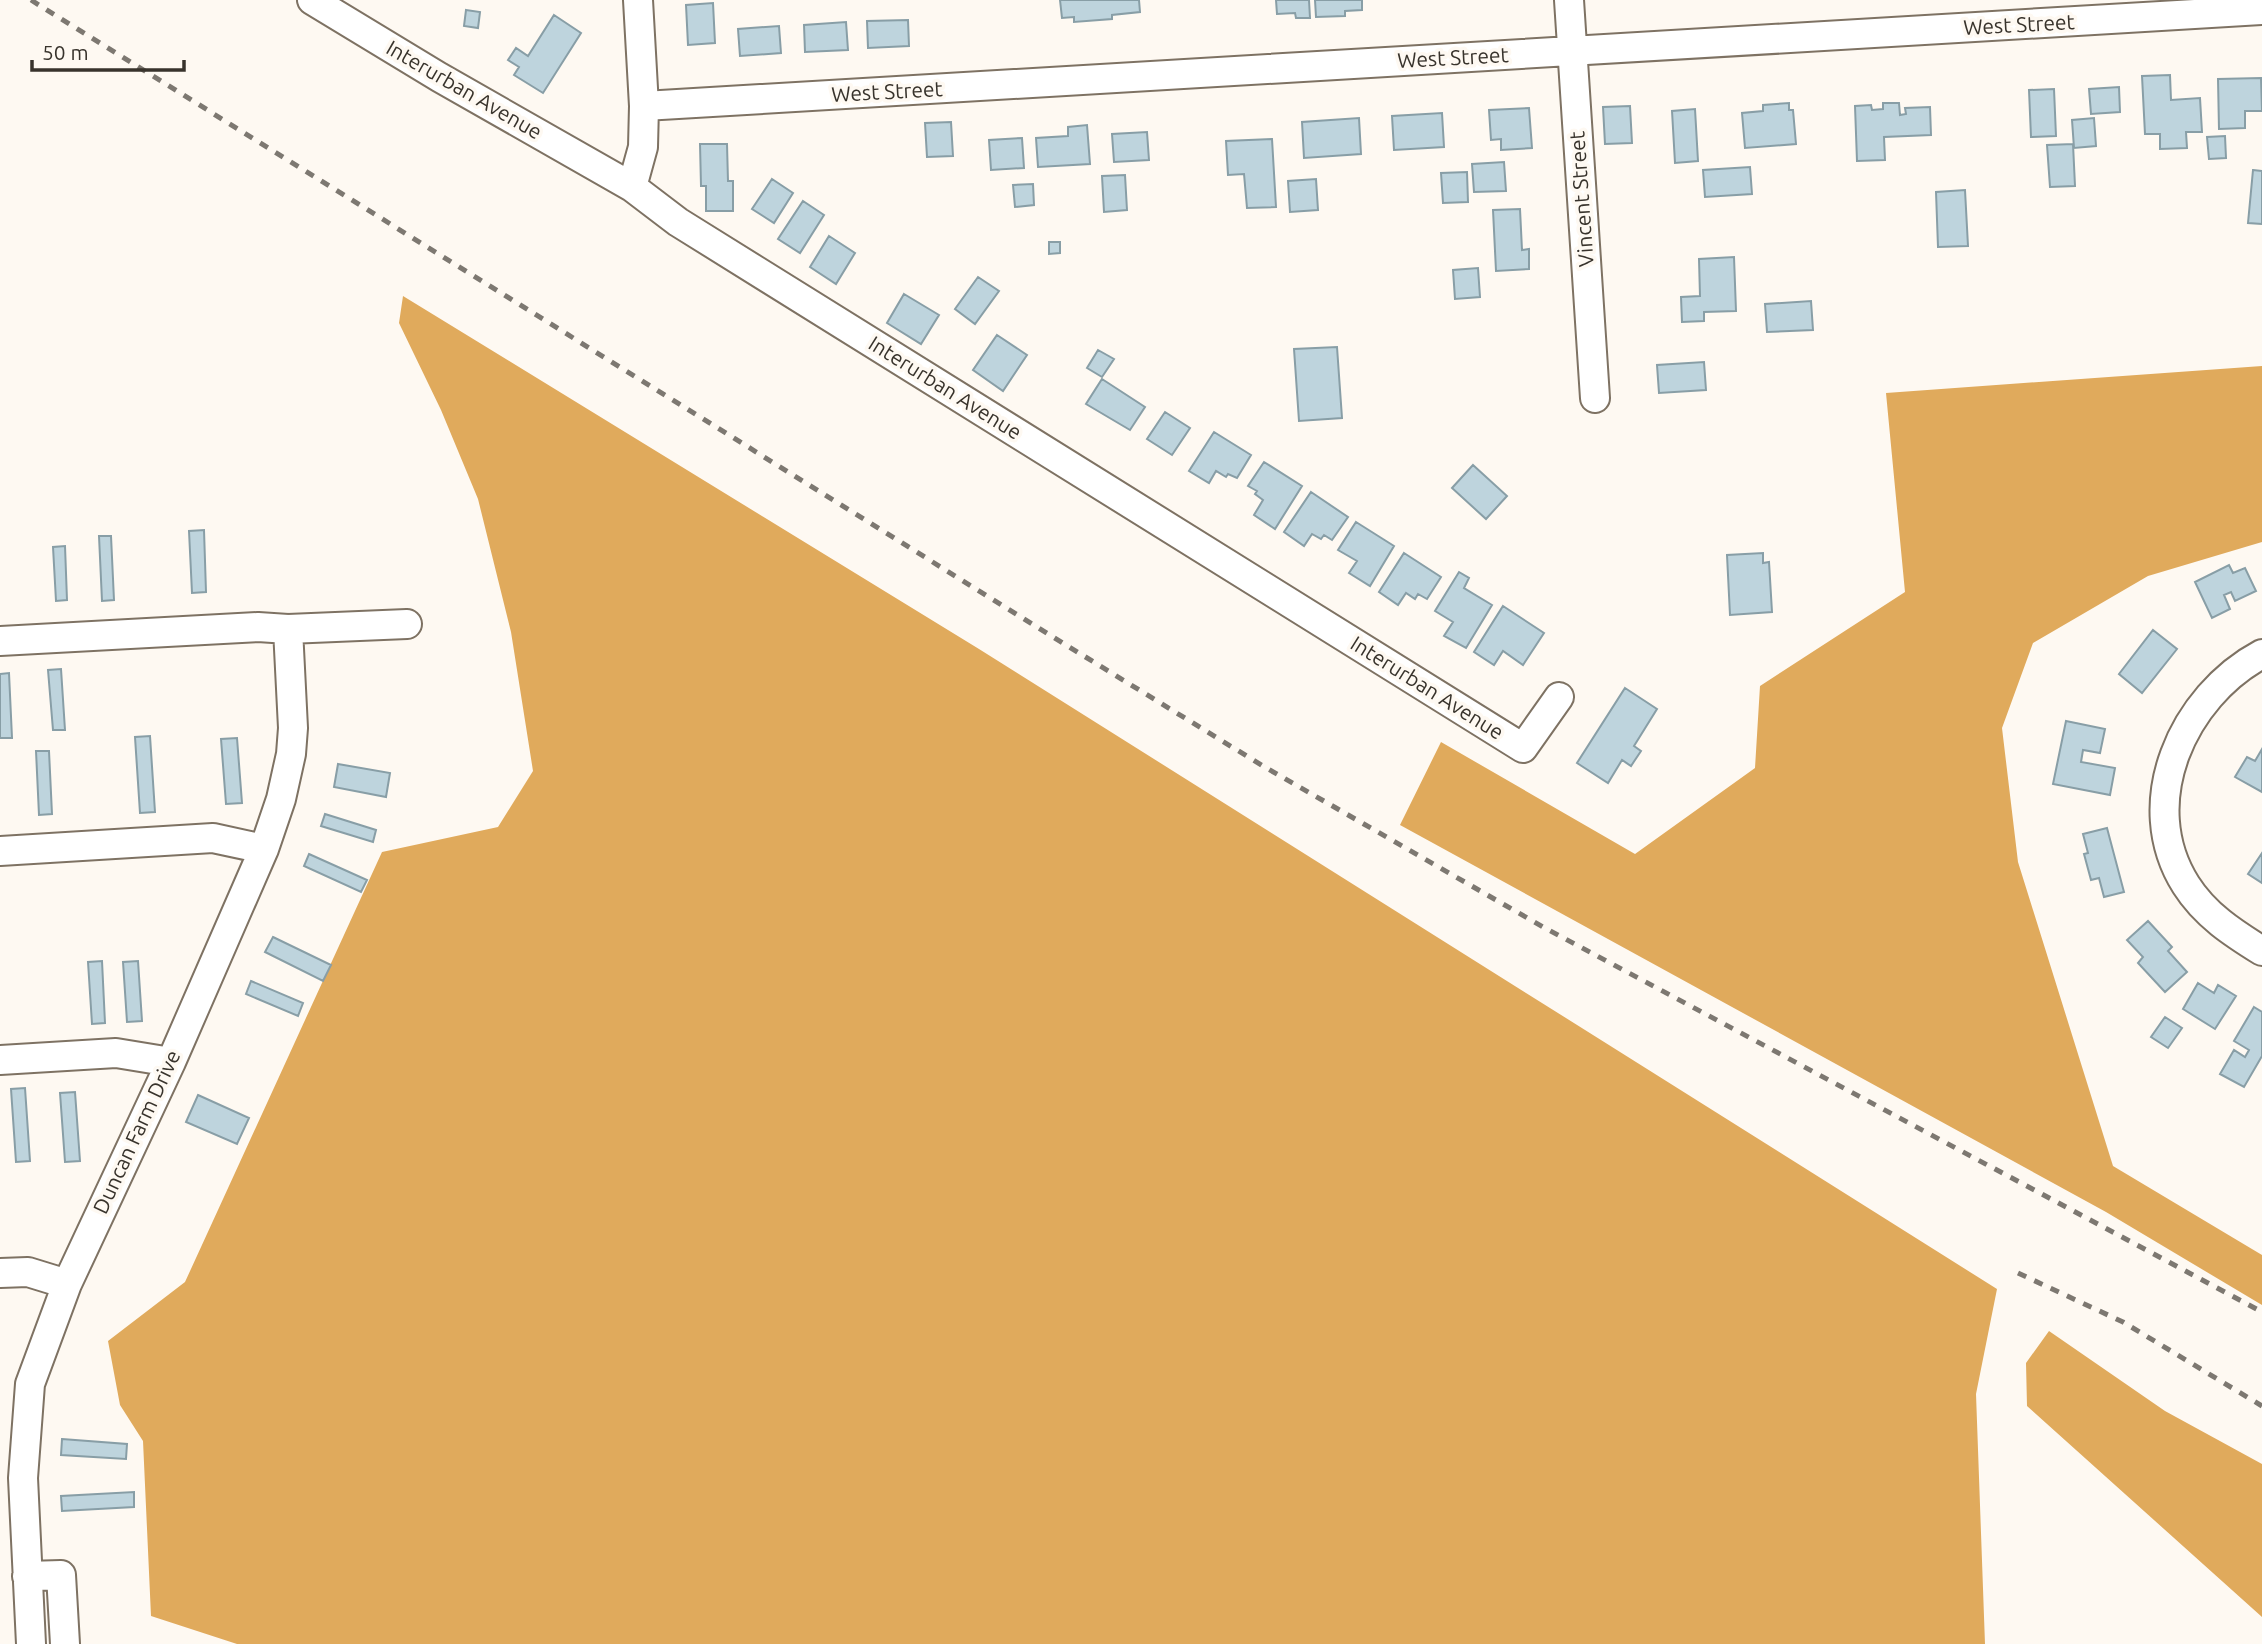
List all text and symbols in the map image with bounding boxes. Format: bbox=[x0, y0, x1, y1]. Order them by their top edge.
street label: West Street bbox=[1963, 9, 2075, 39]
scale bar bbox=[32, 28, 184, 72]
street label: Interurban Avenue bbox=[382, 35, 547, 143]
text: 50 m bbox=[42, 40, 89, 64]
street label: West Street bbox=[1397, 42, 1509, 72]
street label: West Street bbox=[831, 76, 943, 106]
street label: Vincent Street bbox=[1564, 130, 1598, 268]
street label: Interurban Avenue bbox=[865, 330, 1026, 444]
street label: Interurban Avenue bbox=[1347, 630, 1508, 744]
street label: Duncan Farm Drive bbox=[88, 1046, 185, 1217]

